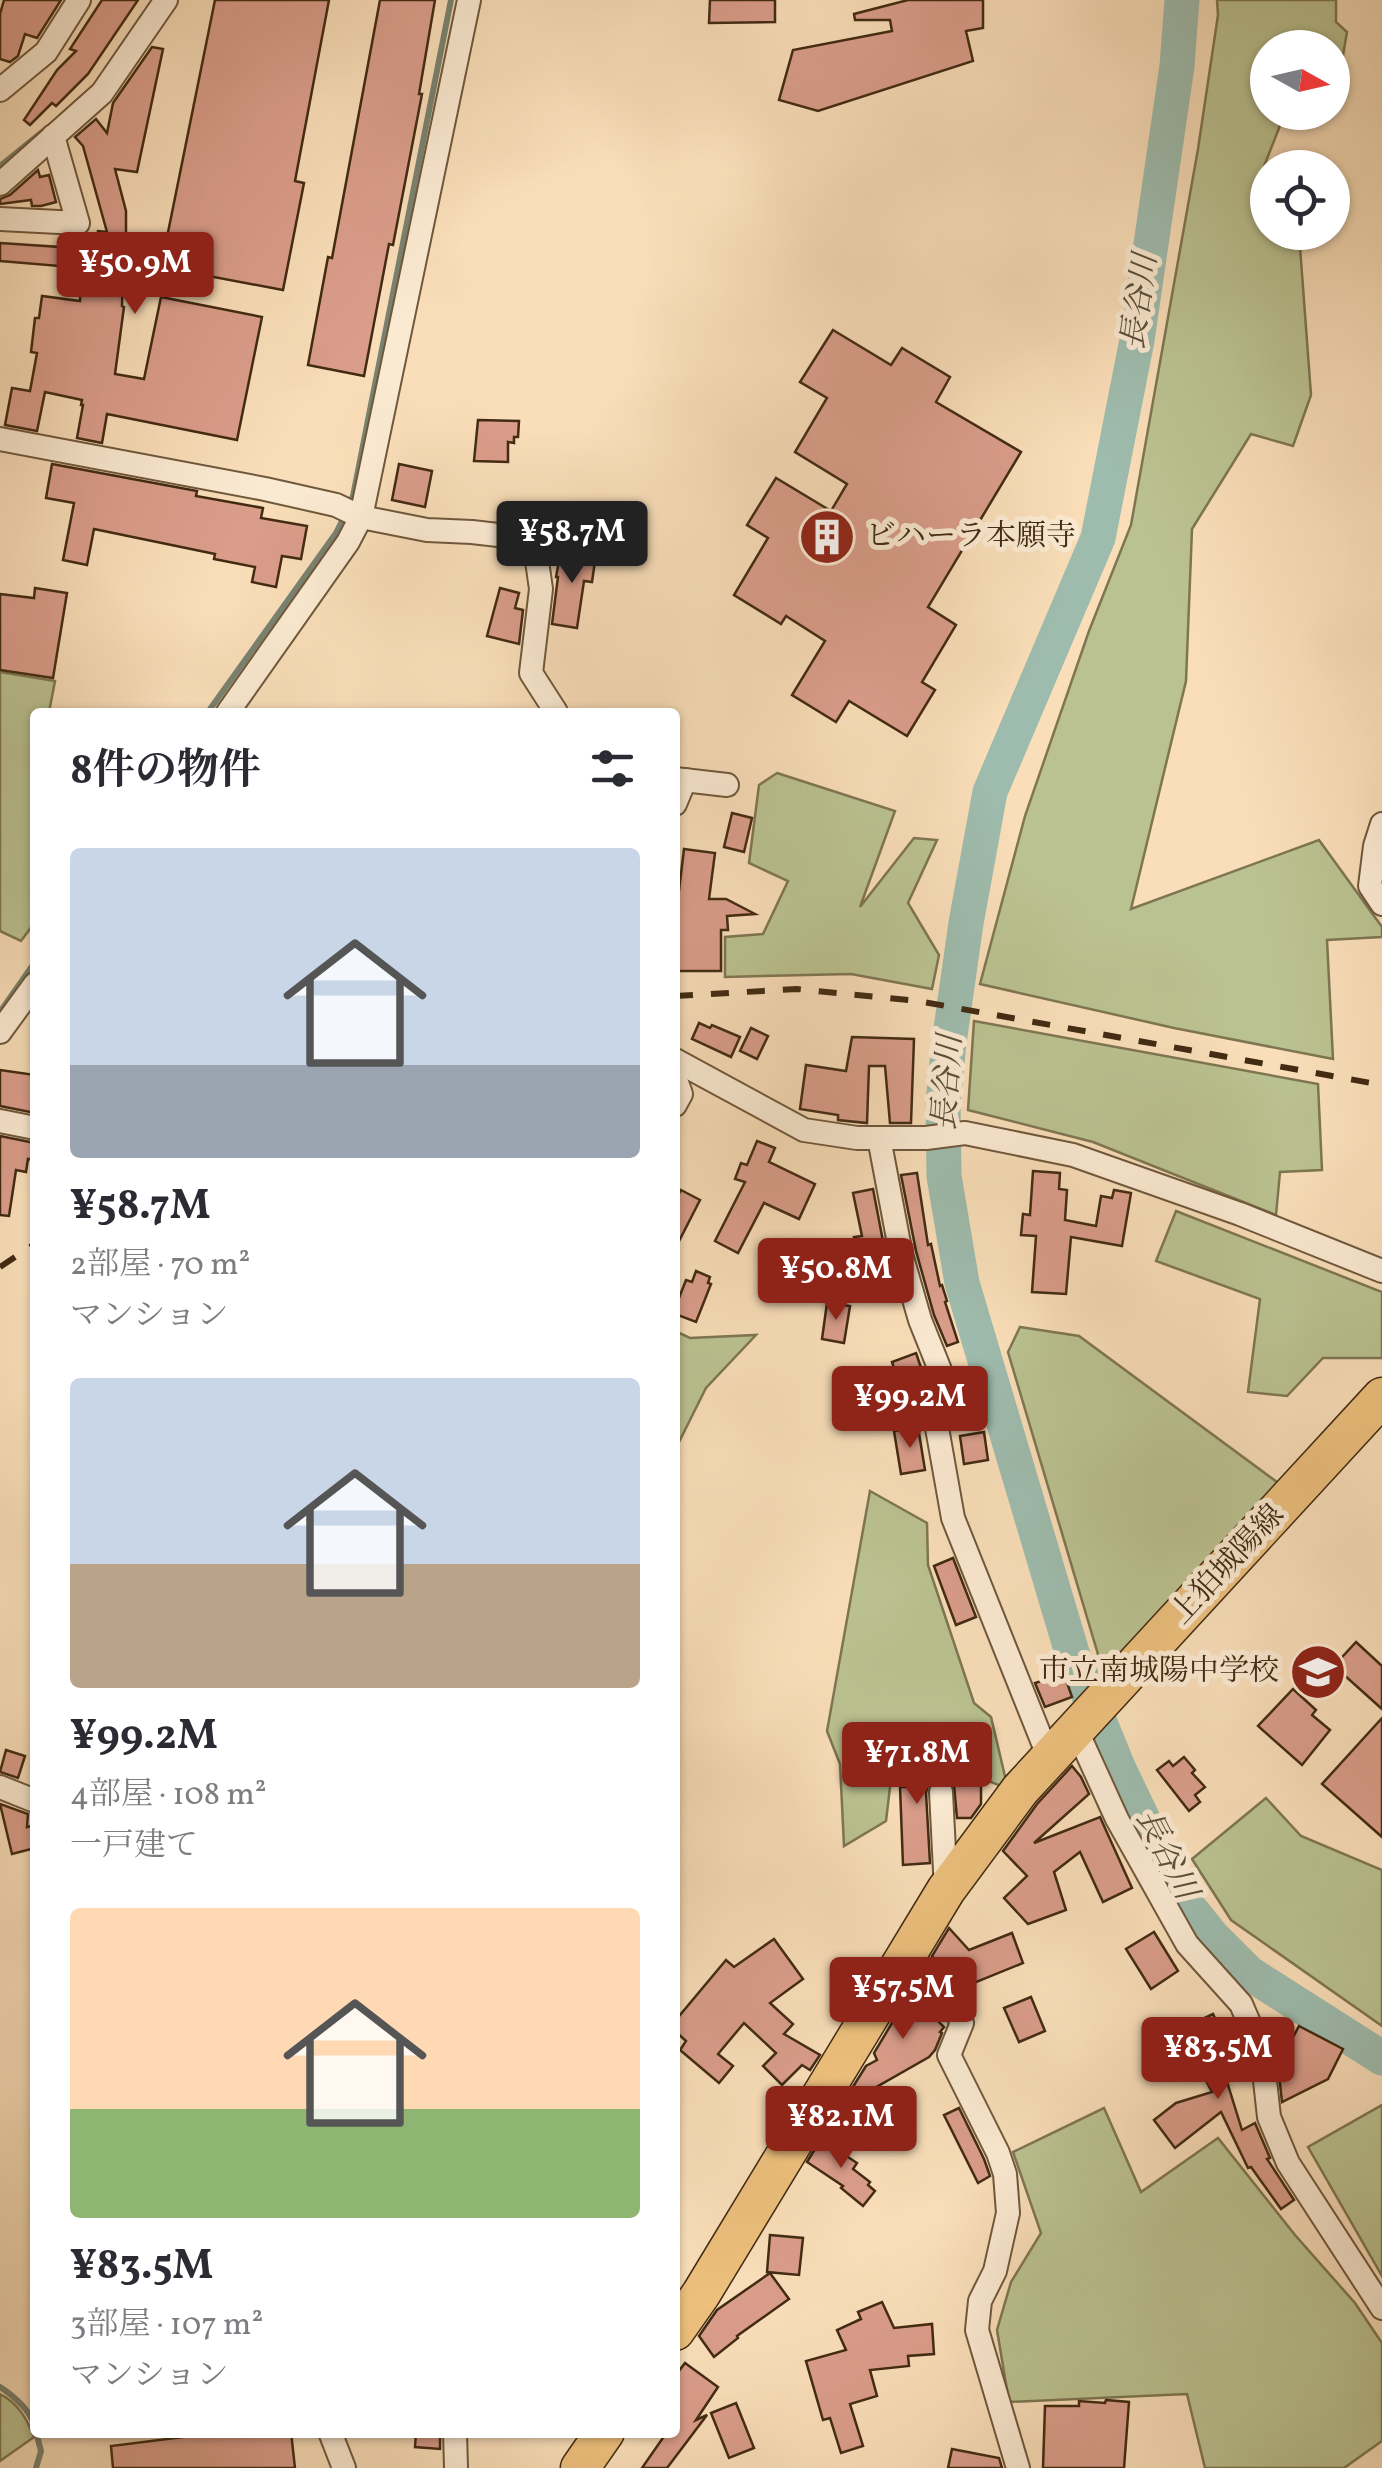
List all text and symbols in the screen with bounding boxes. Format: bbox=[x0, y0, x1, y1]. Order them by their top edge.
north arrow bbox=[1250, 30, 1350, 130]
map controls bbox=[1250, 30, 1350, 250]
button: locate bbox=[1250, 150, 1350, 250]
pin: ¥50.9M bbox=[54, 232, 216, 317]
text: ¥50.9M bbox=[79, 242, 191, 286]
water label: 長谷川 bbox=[1113, 248, 1170, 353]
pin: ¥58.7M bbox=[491, 501, 653, 586]
building icon: ビハーラ本願寺 bbox=[797, 507, 857, 567]
text: ¥58.7M bbox=[519, 511, 625, 555]
place label: ビハーラ本願寺 bbox=[866, 516, 1076, 558]
icon: filters bbox=[585, 741, 640, 796]
text: 8件の物件 bbox=[70, 743, 261, 802]
icon: home bbox=[265, 913, 445, 1093]
water label: 長谷川 bbox=[924, 1031, 975, 1132]
text: ¥58.7M bbox=[70, 1178, 210, 1237]
pin: ¥50.8M bbox=[755, 1238, 917, 1323]
text: 2部屋 · 70 m² bbox=[70, 1244, 250, 1288]
text: ¥50.8M bbox=[780, 1248, 892, 1292]
text: マンション bbox=[70, 1295, 229, 1339]
pin: ¥99.2M bbox=[829, 1366, 991, 1451]
text: ¥99.2M bbox=[854, 1376, 966, 1420]
icon: home bbox=[265, 1443, 445, 1623]
street label: 上狛城陽線 bbox=[1161, 1496, 1295, 1634]
school or university icon: 市立南城陽中学校 bbox=[1288, 1642, 1348, 1702]
place label: 市立南城陽中学校 bbox=[1039, 1651, 1279, 1693]
text: ¥99.2M bbox=[70, 1708, 217, 1767]
pin: ¥71.8M bbox=[836, 1722, 998, 1807]
text: ¥71.8M bbox=[864, 1732, 970, 1776]
text: 4部屋 · 108 m² bbox=[70, 1774, 267, 1818]
water label: 長谷川 bbox=[1124, 1802, 1208, 1910]
text: 一戸建て bbox=[70, 1825, 198, 1869]
pin: ¥57.5M bbox=[822, 1957, 984, 2042]
text: ¥57.5M bbox=[852, 1967, 954, 2011]
icon: home bbox=[265, 1973, 445, 2153]
pin: ¥83.5M bbox=[1137, 2017, 1299, 2102]
text: ¥83.5M bbox=[1163, 2027, 1273, 2071]
pin: ¥82.1M bbox=[760, 2086, 922, 2171]
text: ¥82.1M bbox=[788, 2096, 894, 2140]
text: ¥83.5M bbox=[70, 2238, 213, 2297]
text: 3部屋 · 107 m² bbox=[70, 2304, 263, 2348]
text: マンション bbox=[70, 2355, 229, 2399]

